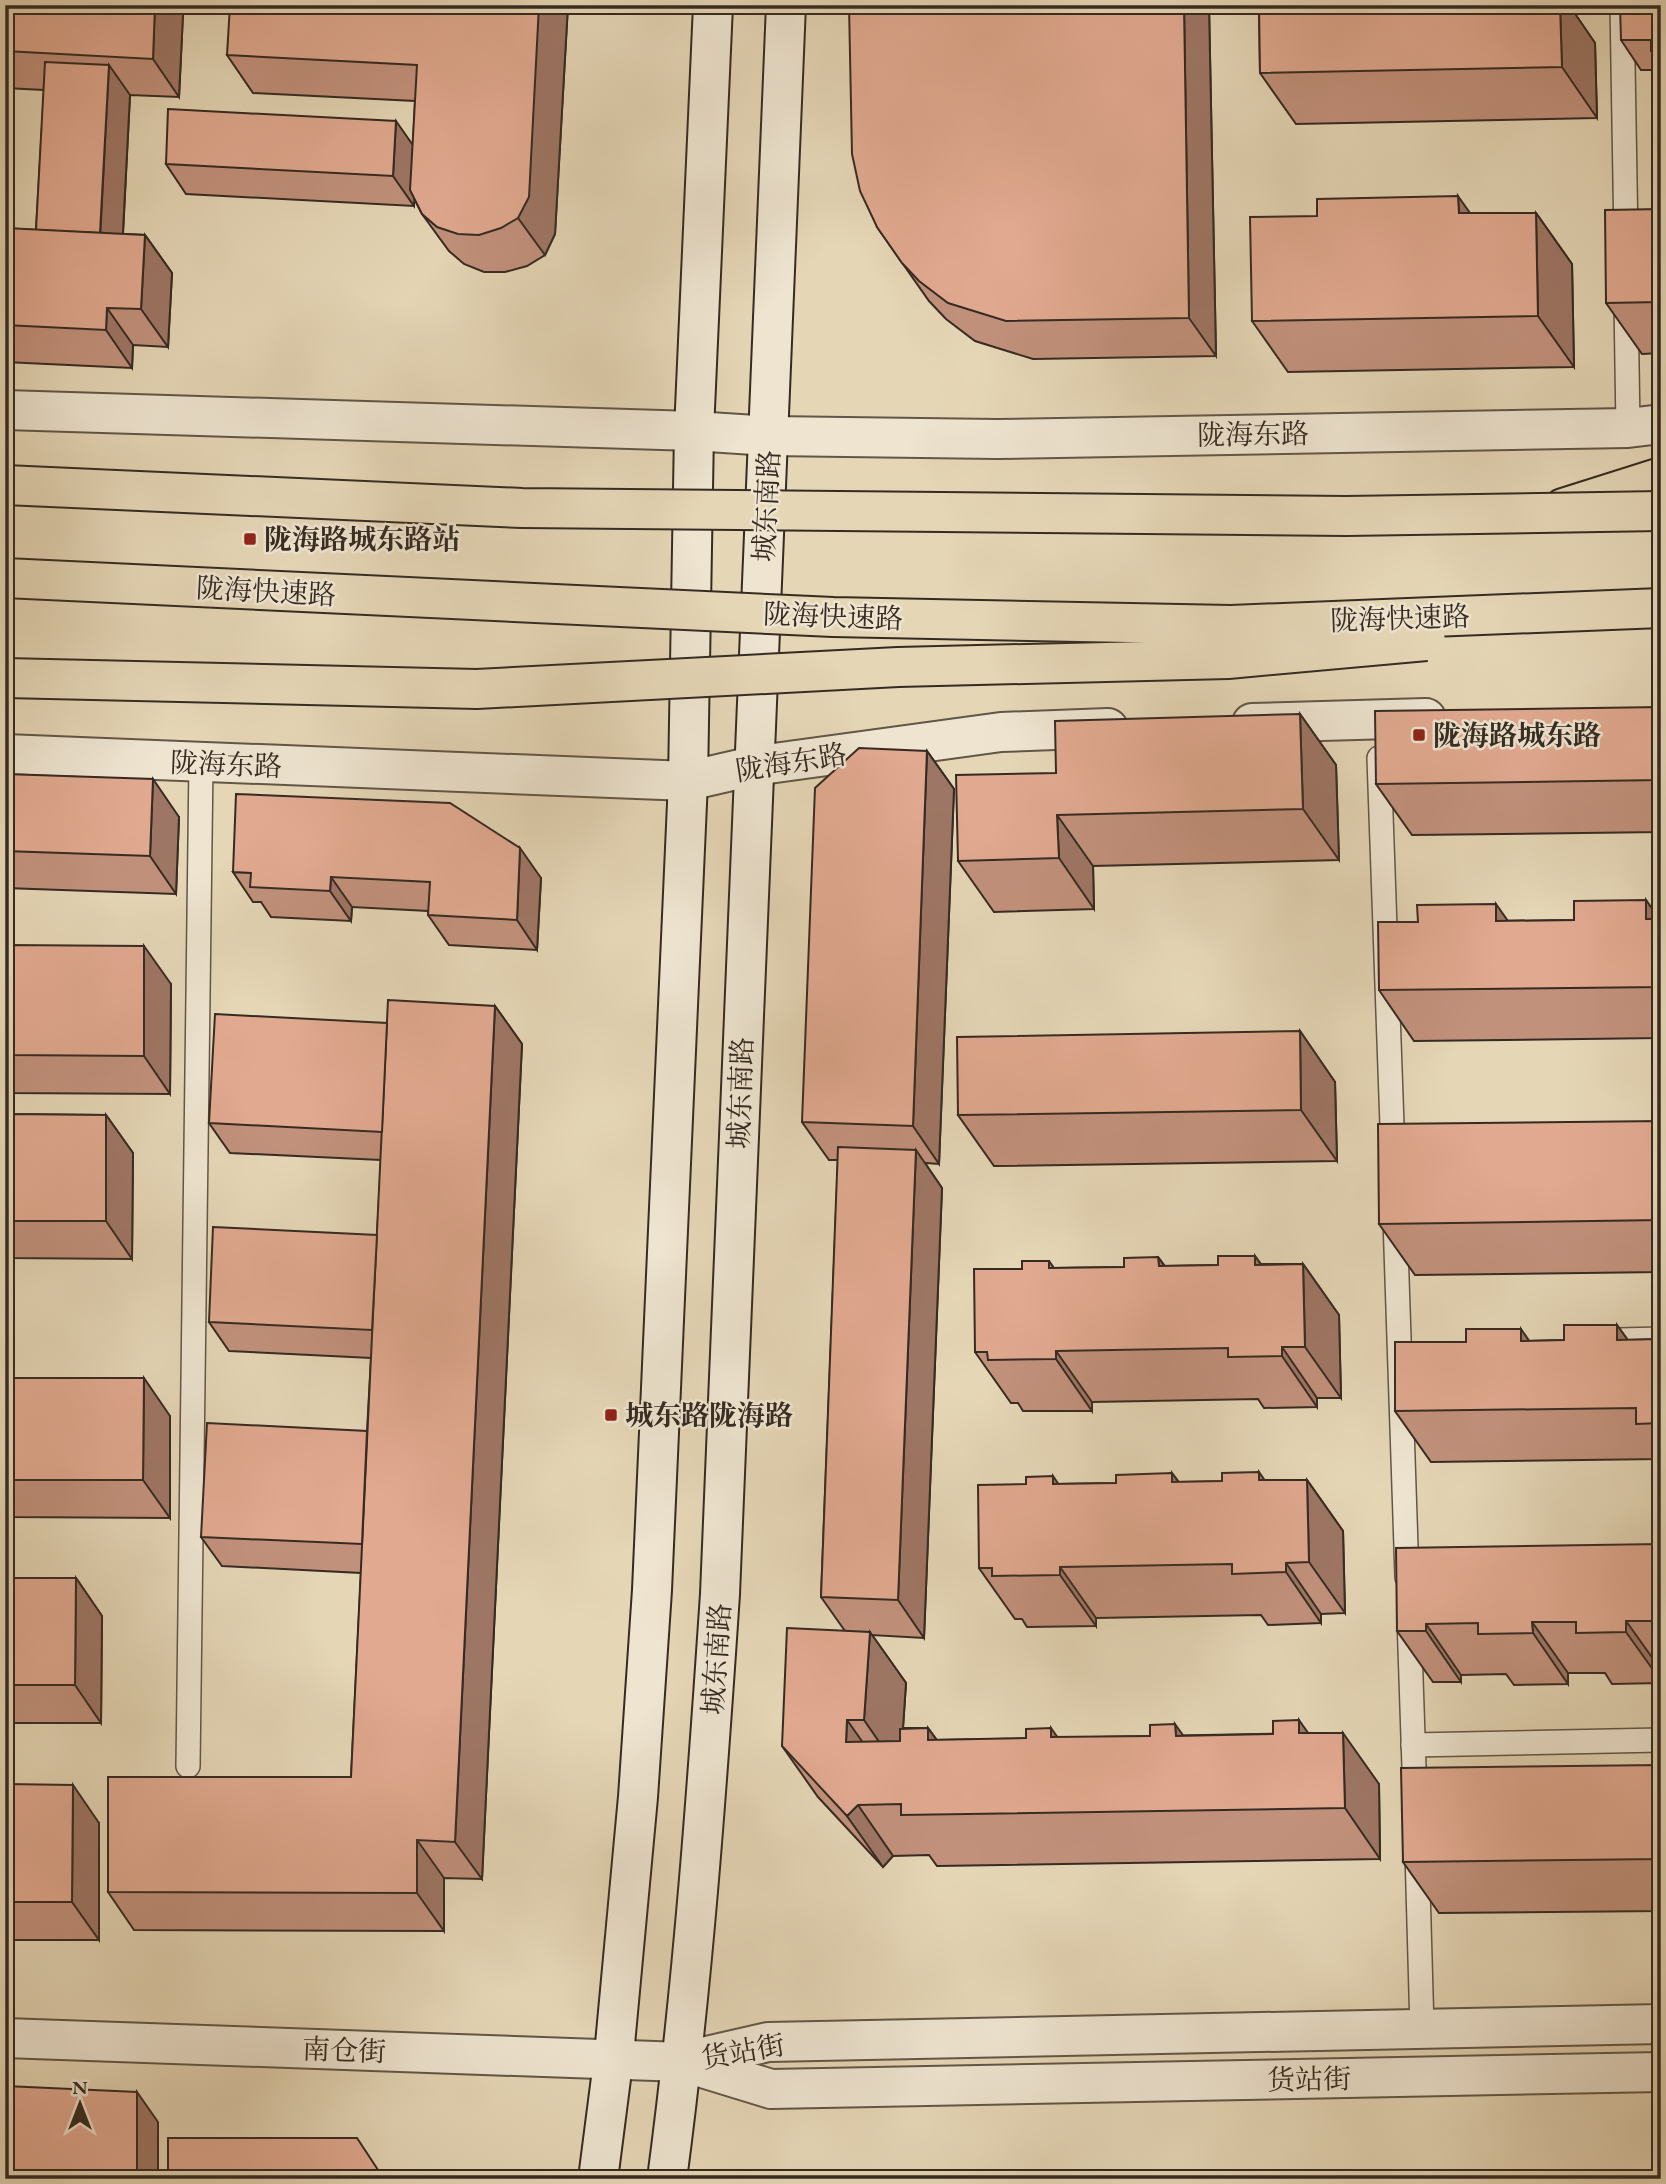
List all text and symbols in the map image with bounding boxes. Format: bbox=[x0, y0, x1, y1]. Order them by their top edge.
street label: 陇海东路 bbox=[1197, 415, 1309, 453]
street label: 城东南路 bbox=[745, 449, 787, 563]
place label: 陇海路城东路站 bbox=[264, 521, 460, 557]
marker: 陇海路城东路站 bbox=[242, 531, 258, 547]
street label: 陇海快速路 bbox=[195, 569, 337, 613]
street label: 陇海快速路 bbox=[762, 596, 904, 636]
street label: 陇海快速路 bbox=[1329, 598, 1471, 638]
place label: 陇海路城东路 bbox=[1433, 717, 1601, 753]
marker: 陇海路城东路 bbox=[1411, 727, 1427, 743]
street label: 陇海东路 bbox=[733, 735, 849, 789]
street label: 陇海东路 bbox=[169, 744, 283, 784]
street label: 城东南路 bbox=[720, 1036, 760, 1150]
place label: 城东路陇海路 bbox=[625, 1397, 793, 1433]
marker: 城东路陇海路 bbox=[603, 1407, 619, 1423]
street label: 城东南路 bbox=[694, 1602, 738, 1716]
street label: 货站街 bbox=[699, 2026, 787, 2076]
street label: 南仓街 bbox=[301, 2031, 387, 2069]
street label: 货站街 bbox=[1267, 2060, 1351, 2098]
north arrow bbox=[46, 2068, 116, 2138]
text: N bbox=[72, 2075, 88, 2100]

